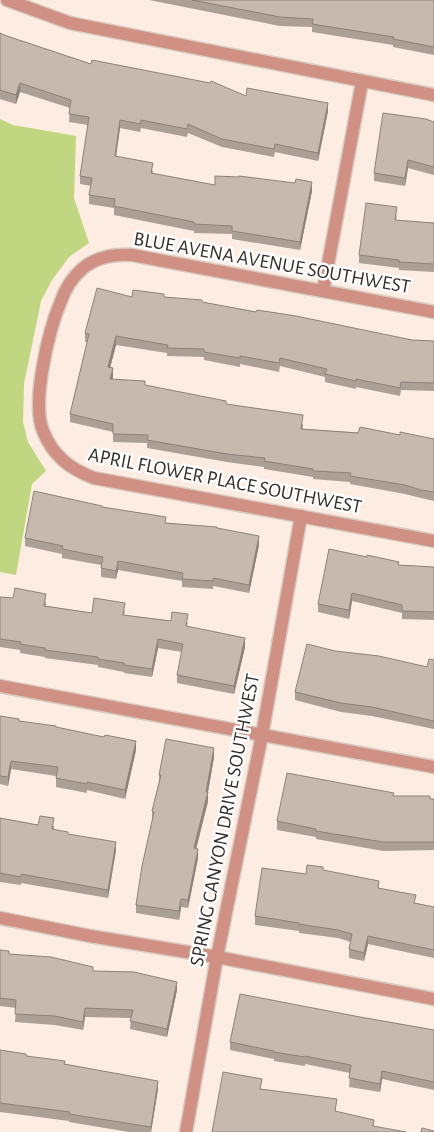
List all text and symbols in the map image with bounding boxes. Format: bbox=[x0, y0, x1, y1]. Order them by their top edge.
street label: BLUE AVENA AVENUE SOUTHWEST bbox=[132, 229, 412, 297]
street label: APRIL FLOWER PLACE SOUTHWEST bbox=[87, 445, 364, 517]
street label: SPRING CANYON DRIVE SOUTHWEST bbox=[187, 672, 263, 968]

